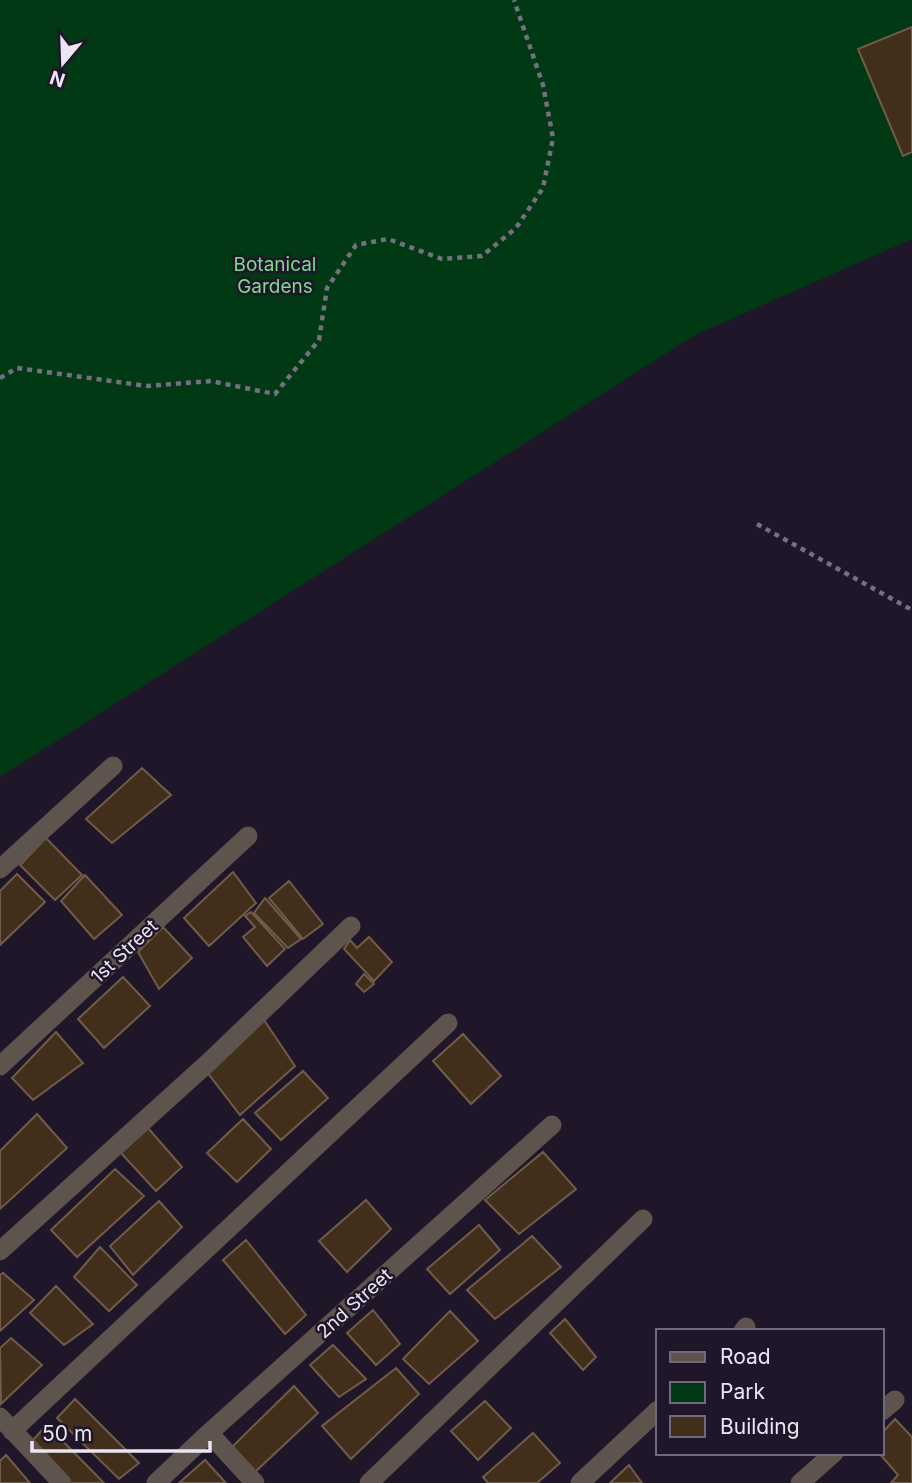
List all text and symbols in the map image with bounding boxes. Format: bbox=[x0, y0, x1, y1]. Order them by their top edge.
north arrow bbox=[28, 28, 98, 98]
text: N bbox=[47, 65, 68, 92]
park label: Botanical Gardens bbox=[234, 253, 316, 298]
street label: 1st Street bbox=[86, 915, 163, 988]
street label: 2nd Street bbox=[312, 1264, 397, 1343]
legend bbox=[656, 1329, 884, 1455]
text: Road bbox=[720, 1344, 771, 1369]
text: Park bbox=[720, 1379, 765, 1404]
scale bar bbox=[32, 1410, 210, 1454]
text: Building bbox=[720, 1414, 800, 1439]
text: 50 m bbox=[42, 1421, 92, 1446]

